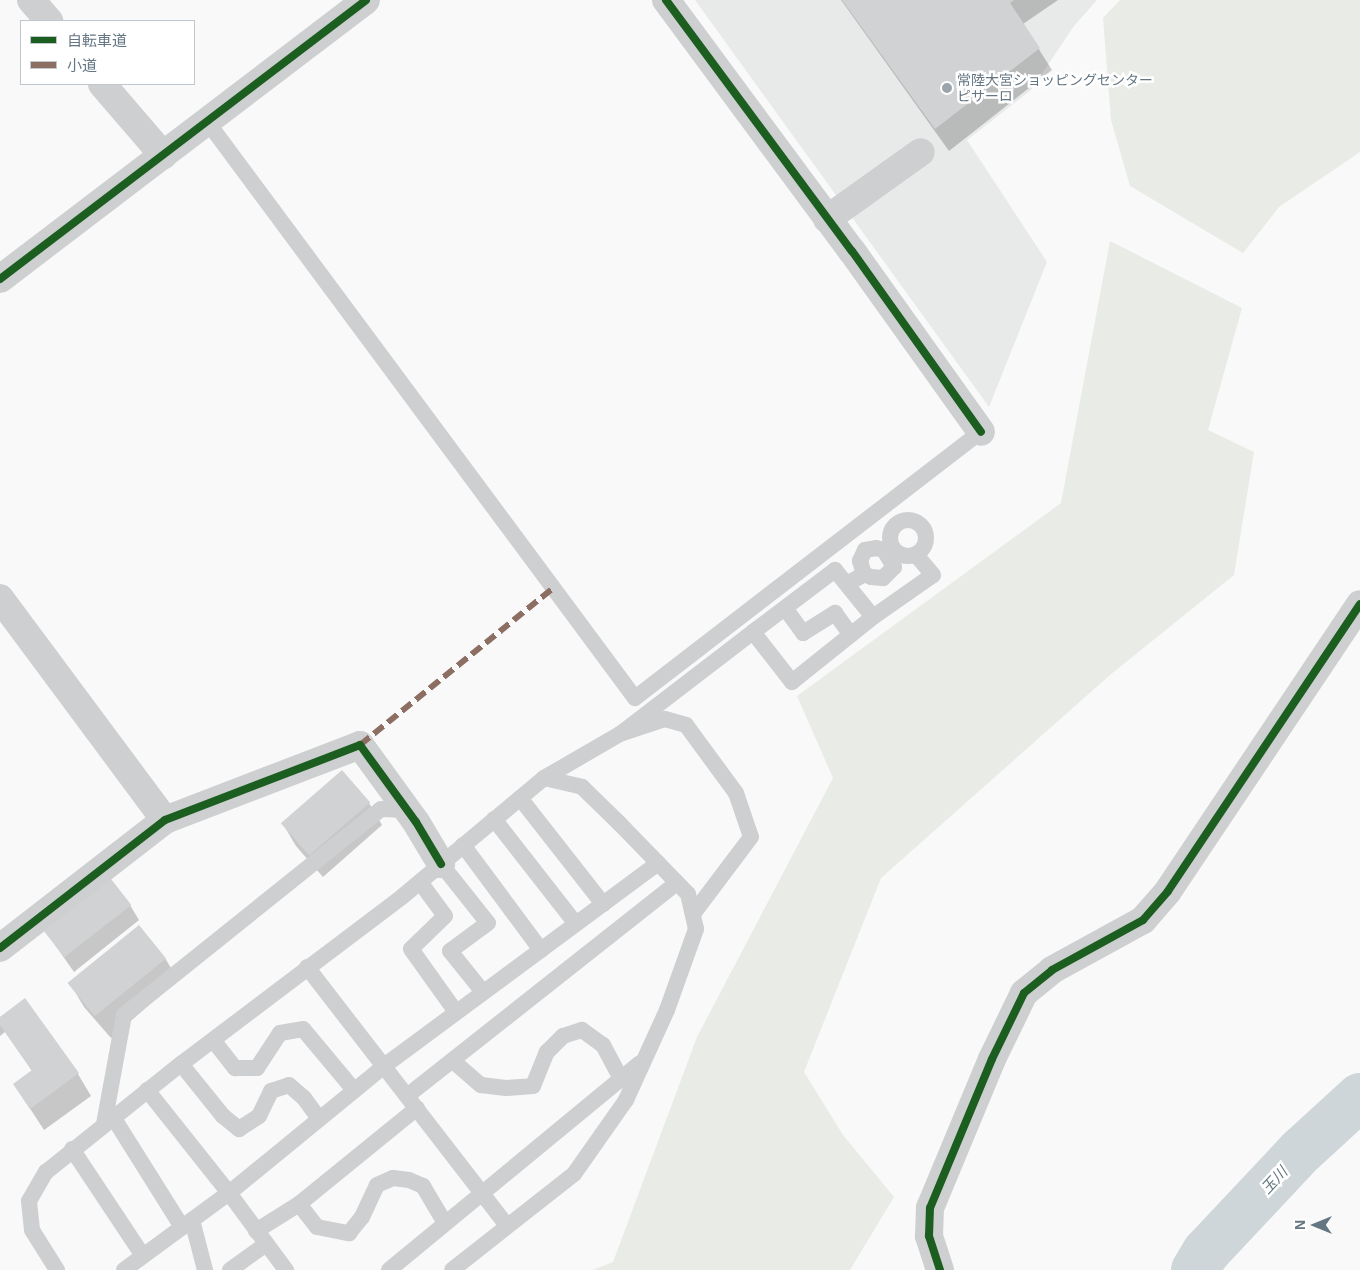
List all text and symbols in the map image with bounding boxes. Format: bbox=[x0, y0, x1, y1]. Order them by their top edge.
legend bbox=[20, 20, 195, 85]
text: 自転車道 bbox=[67, 32, 127, 49]
text: 小道 bbox=[67, 57, 97, 74]
place label: 常陸大宮ショッピングセンター ピサーロ bbox=[957, 72, 1153, 104]
marker: 常陸大宮ショッピングセンター ピサーロ bbox=[941, 82, 953, 94]
water label: 玉川 bbox=[1257, 1163, 1291, 1197]
north arrow bbox=[1290, 1200, 1340, 1250]
text: N bbox=[1292, 1220, 1308, 1230]

